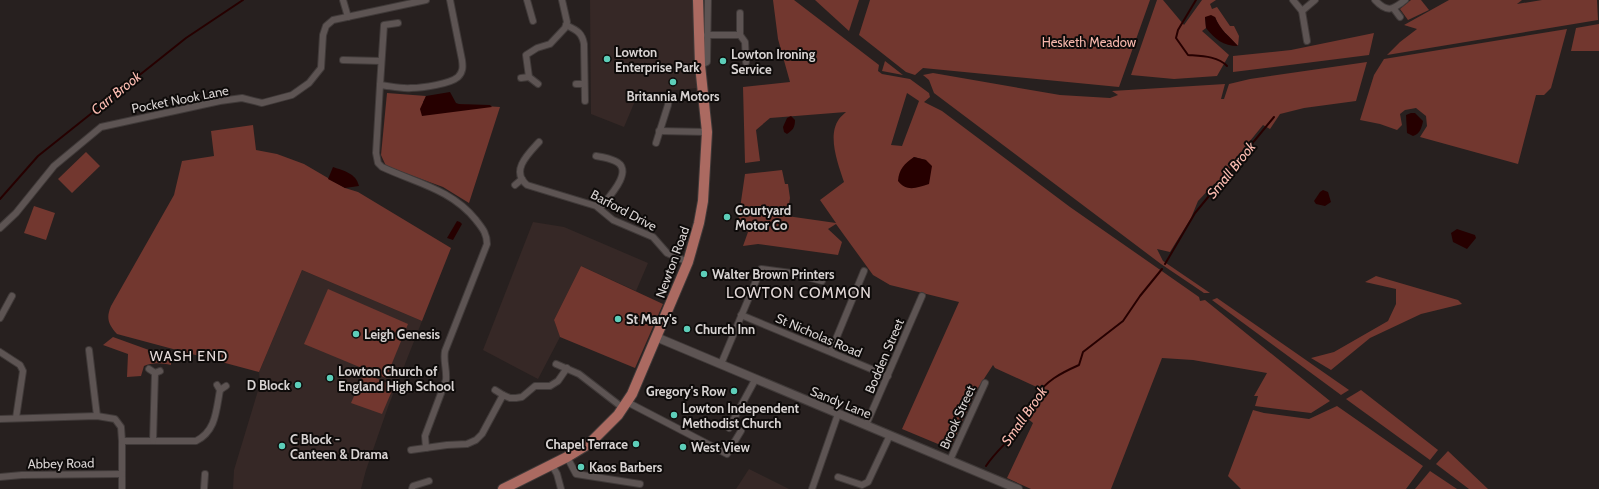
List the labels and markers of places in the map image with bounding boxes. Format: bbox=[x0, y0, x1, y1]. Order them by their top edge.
place label: Lowton Enterprise Park bbox=[615, 44, 700, 75]
place label: Lowton Ironing Service bbox=[731, 46, 816, 77]
marker: Lowton Enterprise Park bbox=[602, 54, 612, 64]
marker: Lowton Ironing Service bbox=[718, 56, 728, 66]
marker: Britannia Motors bbox=[668, 77, 678, 87]
place label: Britannia Motors bbox=[627, 88, 720, 104]
place label: Courtyard Motor Co bbox=[735, 202, 791, 233]
marker: Courtyard Motor Co bbox=[722, 212, 732, 222]
place label: Walter Brown Printers bbox=[712, 266, 835, 282]
marker: Walter Brown Printers bbox=[699, 269, 709, 279]
place label: St Mary's bbox=[626, 311, 678, 327]
marker: St Mary's bbox=[613, 314, 623, 324]
place label: Church Inn bbox=[695, 321, 755, 337]
marker: Church Inn bbox=[682, 324, 692, 334]
place label: Leigh Genesis bbox=[364, 326, 441, 342]
marker: Leigh Genesis bbox=[351, 329, 361, 339]
place label: Lowton Church of England High School bbox=[338, 363, 455, 394]
marker: Lowton Church of England High School bbox=[325, 373, 335, 383]
place label: D Block bbox=[247, 377, 291, 393]
marker: D Block bbox=[293, 380, 303, 390]
place label: Gregory's Row bbox=[646, 383, 727, 399]
marker: Gregory's Row bbox=[729, 386, 739, 396]
place label: Lowton Independent Methodist Church bbox=[682, 400, 800, 431]
marker: Lowton Independent Methodist Church bbox=[669, 410, 679, 420]
place label: C Block - Canteen & Drama bbox=[290, 431, 389, 462]
place label: Chapel Terrace bbox=[545, 436, 628, 452]
marker: Chapel Terrace bbox=[631, 439, 641, 449]
place label: West View bbox=[691, 439, 750, 455]
marker: C Block - Canteen & Drama bbox=[277, 441, 287, 451]
marker: West View bbox=[678, 442, 688, 452]
place label: Kaos Barbers bbox=[589, 459, 663, 475]
marker: Kaos Barbers bbox=[576, 462, 586, 472]

